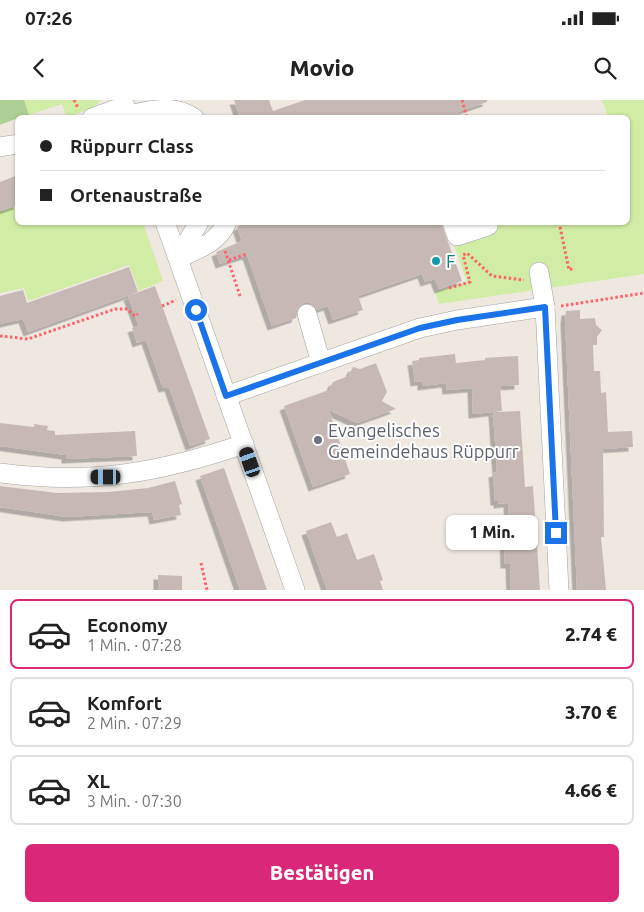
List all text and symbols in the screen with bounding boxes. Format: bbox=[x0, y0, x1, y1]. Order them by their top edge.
text: 07:26 bbox=[25, 7, 73, 29]
icon: back bbox=[25, 54, 53, 82]
icon: search bbox=[591, 54, 619, 82]
text: Movio bbox=[290, 55, 354, 80]
text: Rüppurr Class bbox=[70, 135, 194, 157]
text: Ortenaustraße bbox=[70, 184, 202, 206]
place label: F bbox=[446, 251, 455, 271]
marker: F bbox=[430, 255, 442, 267]
route start bbox=[185, 299, 207, 321]
place label: Evangelisches Gemeindehaus Rüppurr bbox=[328, 420, 519, 461]
marker: Evangelisches Gemeindehaus Rüppurr bbox=[312, 434, 324, 446]
car bbox=[238, 445, 261, 479]
car bbox=[91, 470, 121, 485]
callout: 1 Min. bbox=[446, 516, 538, 550]
route end bbox=[545, 522, 567, 544]
text: 1 Min. bbox=[469, 523, 515, 541]
icon: car bbox=[27, 612, 72, 657]
text: Economy bbox=[87, 614, 168, 636]
text: 2.74 € bbox=[565, 623, 617, 645]
text: 1 Min. · 07:28 bbox=[87, 636, 182, 654]
icon: car bbox=[27, 690, 72, 735]
text: Komfort bbox=[87, 692, 162, 714]
text: 3.70 € bbox=[565, 701, 617, 723]
text: 2 Min. · 07:29 bbox=[87, 714, 182, 732]
icon: car bbox=[27, 768, 72, 813]
text: XL bbox=[87, 770, 110, 792]
text: 4.66 € bbox=[565, 779, 617, 801]
text: 3 Min. · 07:30 bbox=[87, 792, 182, 810]
button: Bestätigen bbox=[25, 844, 619, 902]

